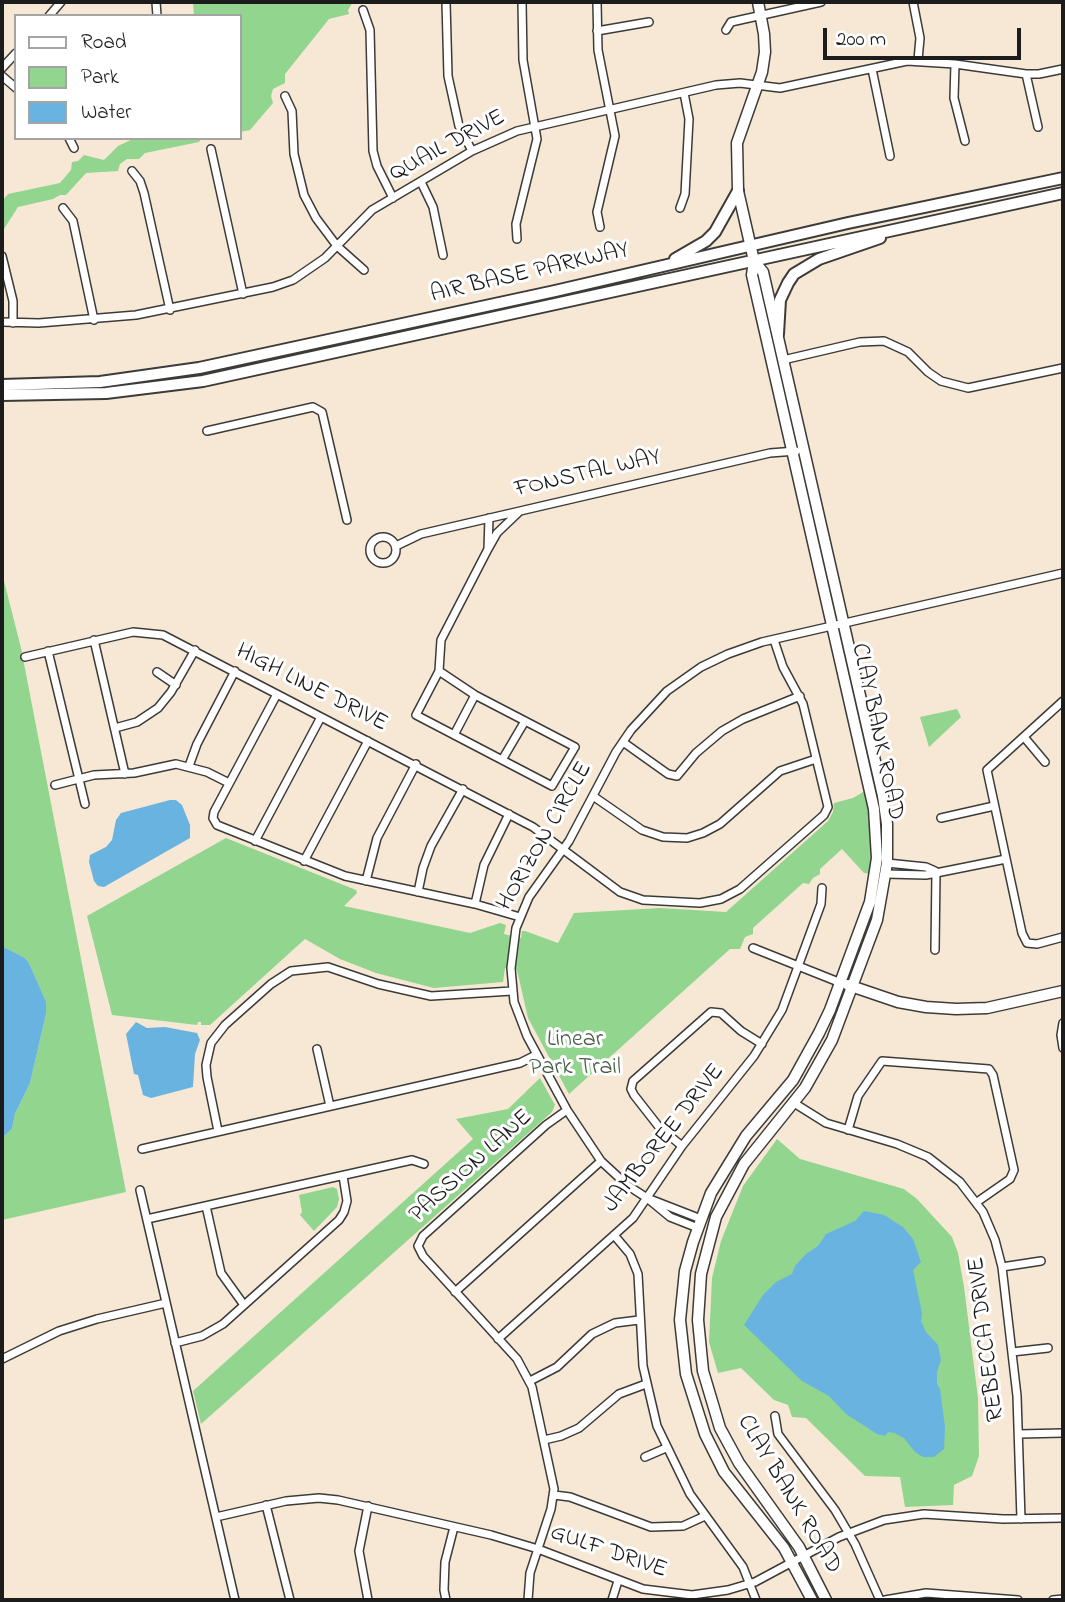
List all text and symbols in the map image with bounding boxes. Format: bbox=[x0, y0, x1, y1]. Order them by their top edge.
legend bbox=[14, 14, 242, 140]
scale bar bbox=[827, 14, 1025, 58]
text: 200 m bbox=[836, 25, 886, 55]
text: Road bbox=[81, 28, 127, 58]
text: Park bbox=[81, 63, 119, 93]
text: Water bbox=[81, 98, 132, 128]
street label: QUAIL DRIVE bbox=[385, 105, 511, 189]
street label: AIR BASE PARKWAY bbox=[428, 237, 632, 311]
street label: FONSTAL WAY bbox=[512, 444, 664, 506]
street label: HIGH LINE DRIVE bbox=[230, 638, 392, 740]
street label: CLAY BANK ROAD bbox=[843, 641, 909, 823]
street label: HORIZON CIRCLE bbox=[492, 758, 600, 916]
park label: Linear Park Trail bbox=[529, 1027, 621, 1083]
street label: JAMBOREE DRIVE bbox=[598, 1059, 732, 1219]
street label: PASSION LANE bbox=[404, 1104, 540, 1230]
street label: REBECCA DRIVE bbox=[964, 1255, 1012, 1423]
street label: CLAY BANK ROAD bbox=[729, 1410, 847, 1580]
street label: GULF DRIVE bbox=[546, 1520, 670, 1586]

